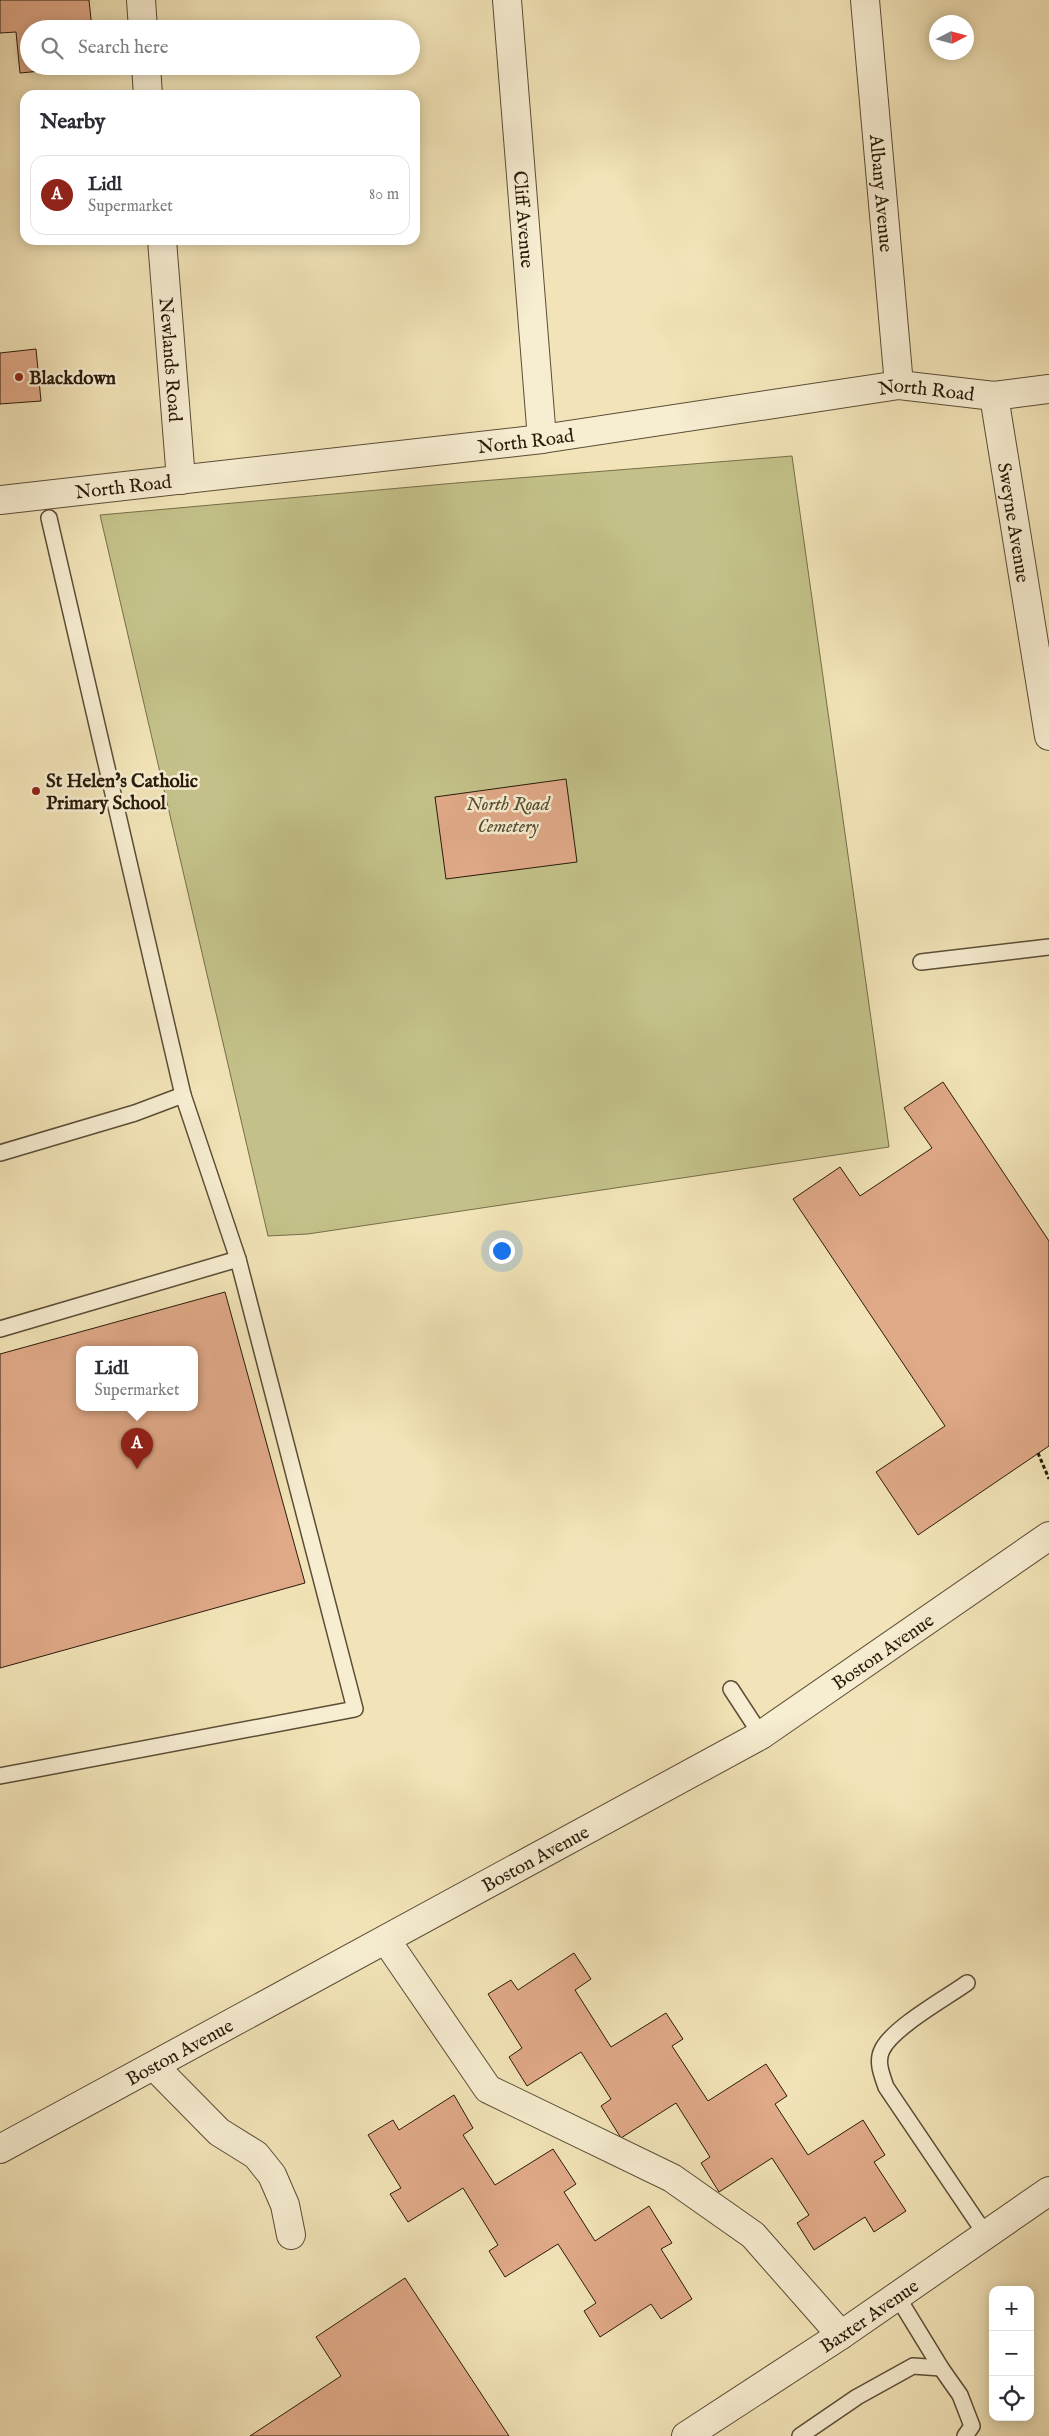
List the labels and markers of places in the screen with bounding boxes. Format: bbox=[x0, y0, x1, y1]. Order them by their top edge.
place label: Blackdown bbox=[29, 367, 116, 391]
marker: Blackdown bbox=[13, 371, 25, 383]
place label: St Helen's Catholic Primary School bbox=[46, 770, 198, 816]
marker: St Helen's Catholic Primary School bbox=[30, 785, 42, 797]
pin: A bbox=[121, 1428, 153, 1469]

